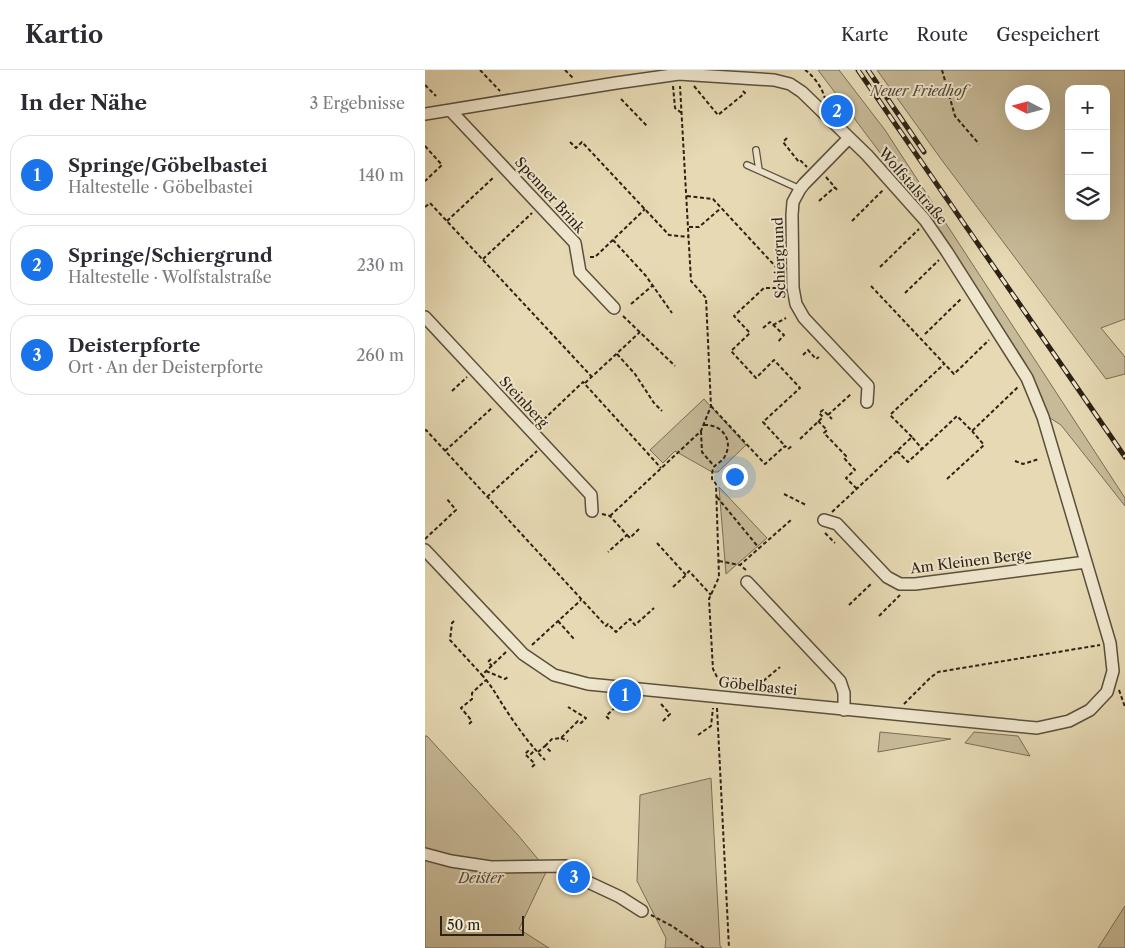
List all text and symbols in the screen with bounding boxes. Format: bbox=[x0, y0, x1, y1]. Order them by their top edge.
text: Kartio bbox=[25, 20, 103, 49]
text: Karte bbox=[841, 24, 889, 46]
text: Route bbox=[917, 24, 968, 46]
text: Gespeichert bbox=[996, 24, 1100, 46]
park label: Neuer Friedhof bbox=[869, 82, 972, 100]
north arrow bbox=[1005, 85, 1050, 130]
map controls bbox=[1065, 85, 1110, 220]
button: + bbox=[1065, 85, 1110, 130]
text: In der Nähe bbox=[20, 90, 147, 115]
pin: 2 bbox=[821, 92, 853, 130]
text: 3 Ergebnisse bbox=[309, 93, 405, 113]
button: − bbox=[1065, 130, 1110, 175]
street label: Wolfstalstraße bbox=[874, 143, 951, 228]
street label: Spenner Brink bbox=[511, 153, 590, 237]
text: Springe/Göbelbastei bbox=[68, 154, 268, 177]
text: 1 bbox=[33, 165, 41, 185]
text: 140 m bbox=[359, 165, 404, 185]
button: layers bbox=[1065, 175, 1110, 220]
text: Haltestelle · Göbelbastei bbox=[68, 177, 253, 197]
street label: Schiergrund bbox=[769, 216, 789, 299]
text: Springe/Schiergrund bbox=[68, 244, 273, 267]
text: 2 bbox=[32, 255, 42, 275]
text: 230 m bbox=[357, 255, 404, 275]
text: Haltestelle · Wolfstalstraße bbox=[68, 267, 272, 287]
text: Deisterpforte bbox=[68, 334, 200, 357]
text: 3 bbox=[32, 345, 42, 365]
text: 260 m bbox=[356, 345, 404, 365]
text: Ort · An der Deisterpforte bbox=[68, 357, 263, 377]
street label: Steinberg bbox=[496, 373, 553, 432]
your location bbox=[722, 464, 748, 490]
street label: Am Kleinen Berge bbox=[908, 545, 1033, 577]
street label: Göbelbastei bbox=[718, 673, 798, 699]
pin: 1 bbox=[609, 676, 641, 714]
pin: 3 bbox=[558, 858, 590, 896]
park label: Deister bbox=[457, 869, 505, 887]
scale bar bbox=[440, 913, 524, 936]
text: 50 m bbox=[447, 916, 480, 934]

